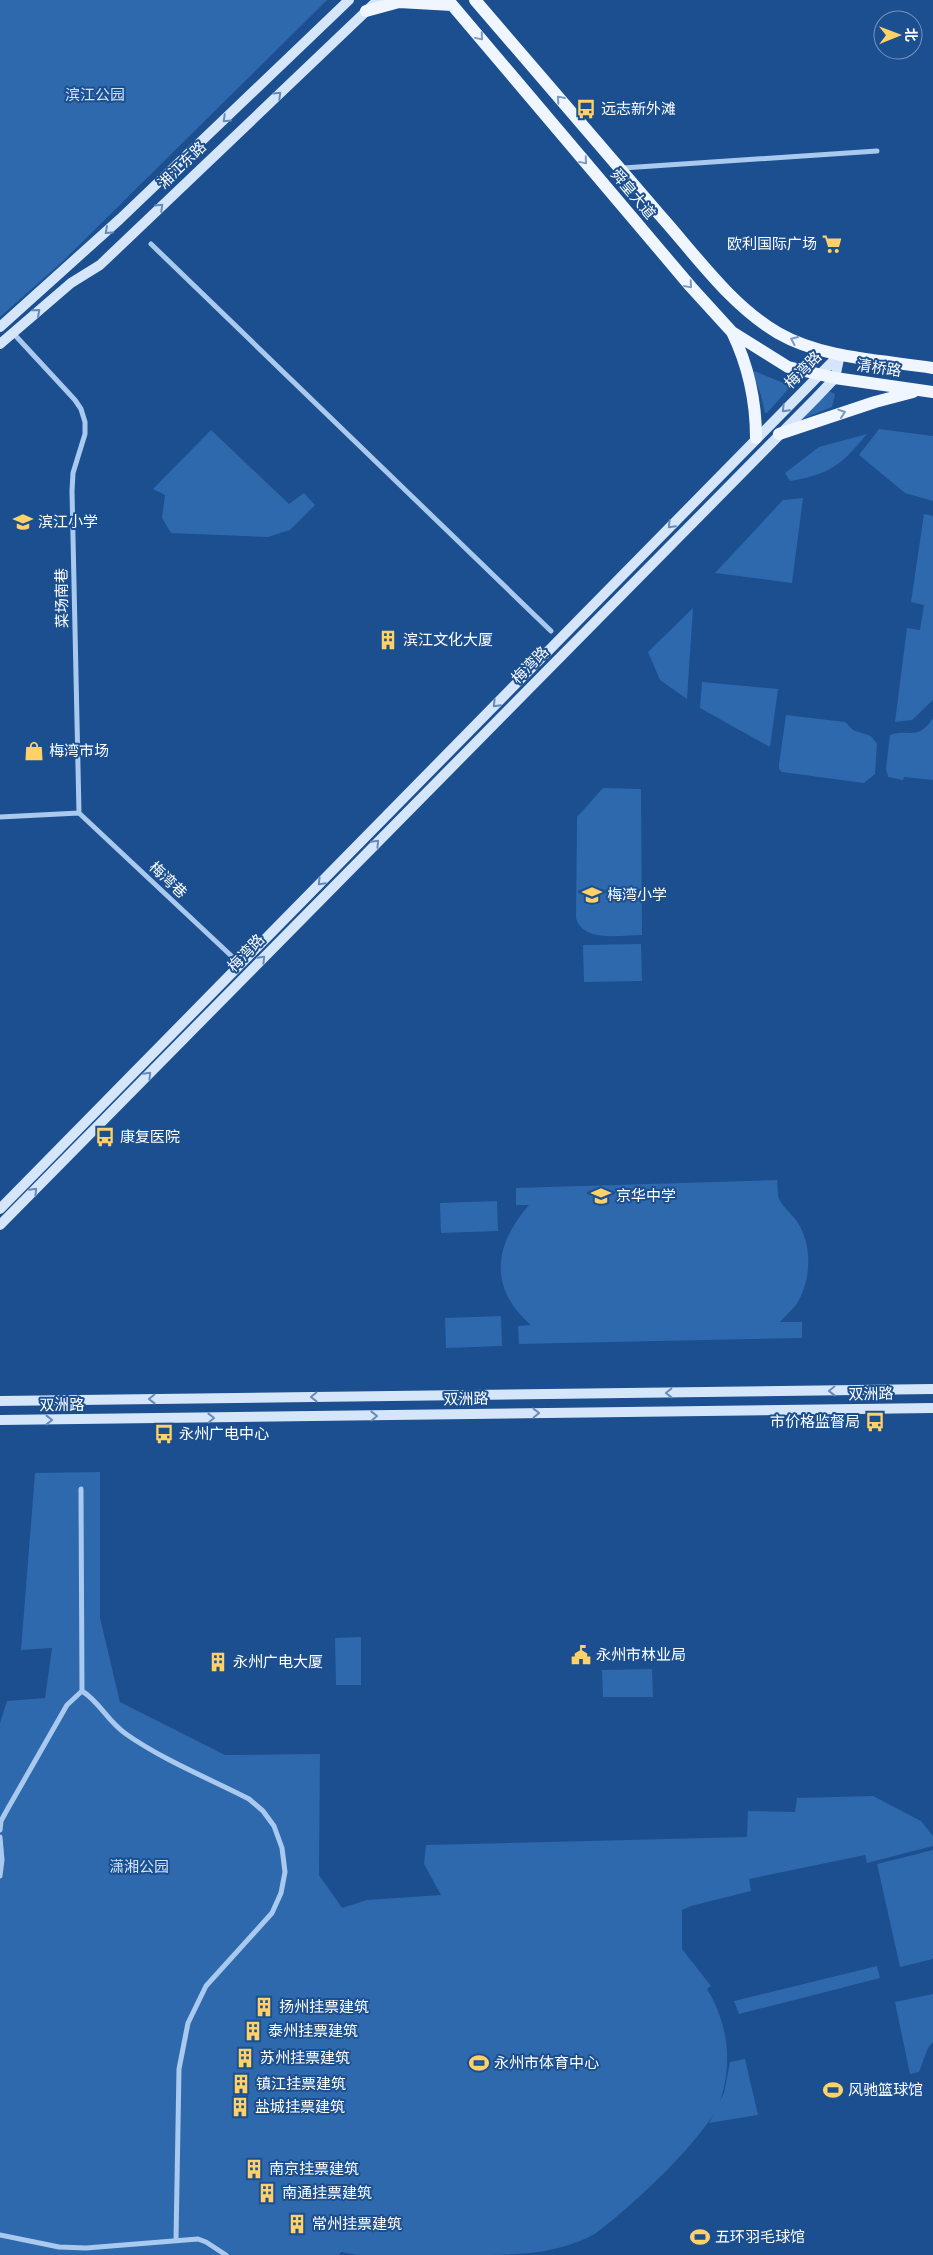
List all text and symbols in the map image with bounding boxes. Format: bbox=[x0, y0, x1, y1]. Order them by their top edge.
north arrow bbox=[873, 10, 923, 60]
text: 北 bbox=[901, 28, 920, 42]
one-way arrow bbox=[474, 32, 483, 41]
park label: 滨江公园 bbox=[65, 85, 125, 105]
one-way arrow bbox=[272, 92, 281, 101]
one-way arrow bbox=[557, 96, 566, 105]
bus stop icon: 远志新外滩 bbox=[575, 98, 597, 120]
place label: 远志新外滩 bbox=[601, 99, 676, 119]
one-way arrow bbox=[222, 113, 231, 122]
street label: 湘江东路 bbox=[153, 137, 211, 193]
one-way arrow bbox=[579, 156, 588, 165]
street label: 舜皇大道 bbox=[606, 165, 660, 223]
one-way arrow bbox=[154, 204, 163, 213]
one-way arrow bbox=[105, 225, 114, 234]
supermarket icon: 欧利国际广场 bbox=[821, 233, 843, 255]
place label: 欧利国际广场 bbox=[727, 234, 817, 254]
one-way arrow bbox=[684, 280, 693, 289]
one-way arrow bbox=[31, 309, 40, 318]
one-way arrow bbox=[790, 335, 799, 346]
street label: 梅湾路 bbox=[780, 347, 826, 393]
street label: 清桥路 bbox=[855, 355, 903, 381]
one-way arrow bbox=[782, 403, 791, 412]
one-way arrow bbox=[837, 408, 846, 418]
school or university icon: 滨江小学 bbox=[12, 511, 34, 533]
place label: 滨江小学 bbox=[38, 512, 98, 532]
one-way arrow bbox=[668, 520, 677, 529]
street label: 菜场南巷 bbox=[51, 568, 73, 628]
building icon: 滨江文化大厦 bbox=[377, 629, 399, 651]
place label: 滨江文化大厦 bbox=[403, 630, 493, 650]
street label: 梅湾路 bbox=[507, 642, 553, 688]
one-way arrow bbox=[493, 698, 502, 707]
shop icon: 梅湾市场 bbox=[23, 740, 45, 762]
place label: 梅湾市场 bbox=[49, 741, 109, 761]
one-way arrow bbox=[370, 840, 379, 849]
street label: 梅湾巷 bbox=[145, 857, 191, 903]
one-way arrow bbox=[318, 876, 327, 885]
school or university icon: 梅湾小学 bbox=[581, 884, 603, 906]
place label: 梅湾小学 bbox=[607, 885, 667, 905]
street label: 梅湾路 bbox=[223, 930, 269, 976]
one-way arrow bbox=[256, 956, 265, 965]
one-way arrow bbox=[142, 1071, 151, 1080]
bus stop icon: 康复医院 bbox=[94, 1126, 116, 1148]
place label: 康复医院 bbox=[120, 1127, 180, 1147]
school or university icon: 京华中学 bbox=[590, 1185, 612, 1207]
place label: 京华中学 bbox=[616, 1186, 676, 1206]
one-way arrow bbox=[28, 1187, 37, 1196]
street label: 双洲路 bbox=[848, 1384, 894, 1404]
one-way arrow bbox=[828, 1386, 836, 1396]
one-way arrow bbox=[665, 1388, 673, 1398]
street label: 双洲路 bbox=[443, 1389, 489, 1409]
one-way arrow bbox=[310, 1392, 318, 1402]
one-way arrow bbox=[148, 1394, 156, 1404]
street label: 双洲路 bbox=[39, 1395, 85, 1415]
one-way arrow bbox=[532, 1408, 540, 1419]
one-way arrow bbox=[370, 1411, 378, 1421]
bus stop icon: 市价格监督局 bbox=[864, 1411, 886, 1433]
place label: 市价格监督局 bbox=[770, 1412, 860, 1432]
one-way arrow bbox=[208, 1413, 215, 1423]
one-way arrow bbox=[45, 1415, 53, 1425]
bus stop icon: 永州广电中心 bbox=[153, 1423, 175, 1445]
place label: 永州广电中心 bbox=[179, 1424, 269, 1444]
public building icon: 永州市林业局 bbox=[570, 1644, 592, 1666]
place label: 永州市林业局 bbox=[596, 1645, 686, 1665]
building icon: 永州广电大厦 bbox=[207, 1651, 229, 1673]
place label: 永州广电大厦 bbox=[233, 1652, 323, 1672]
park label: 潇湘公园 bbox=[109, 1857, 169, 1877]
building icon: 扬州挂票建筑 bbox=[253, 1996, 275, 2018]
place label: 扬州挂票建筑 bbox=[279, 1997, 369, 2017]
building icon: 泰州挂票建筑 bbox=[242, 2020, 264, 2042]
place label: 泰州挂票建筑 bbox=[268, 2021, 358, 2041]
building icon: 苏州挂票建筑 bbox=[234, 2047, 256, 2069]
place label: 苏州挂票建筑 bbox=[260, 2048, 350, 2068]
sports icon: 永州市体育中心 bbox=[468, 2052, 490, 2074]
place label: 永州市体育中心 bbox=[494, 2053, 599, 2073]
building icon: 镇江挂票建筑 bbox=[230, 2073, 252, 2095]
place label: 镇江挂票建筑 bbox=[256, 2074, 346, 2094]
sports icon: 风驰篮球馆 bbox=[822, 2079, 844, 2101]
place label: 风驰篮球馆 bbox=[848, 2080, 923, 2100]
building icon: 盐城挂票建筑 bbox=[229, 2096, 251, 2118]
place label: 盐城挂票建筑 bbox=[255, 2097, 345, 2117]
building icon: 南京挂票建筑 bbox=[243, 2158, 265, 2180]
place label: 南京挂票建筑 bbox=[269, 2159, 359, 2179]
building icon: 南通挂票建筑 bbox=[256, 2182, 278, 2204]
place label: 南通挂票建筑 bbox=[282, 2183, 372, 2203]
building icon: 常州挂票建筑 bbox=[286, 2213, 308, 2235]
place label: 常州挂票建筑 bbox=[312, 2214, 402, 2234]
sports icon: 五环羽毛球馆 bbox=[689, 2226, 711, 2248]
place label: 五环羽毛球馆 bbox=[715, 2227, 805, 2247]

